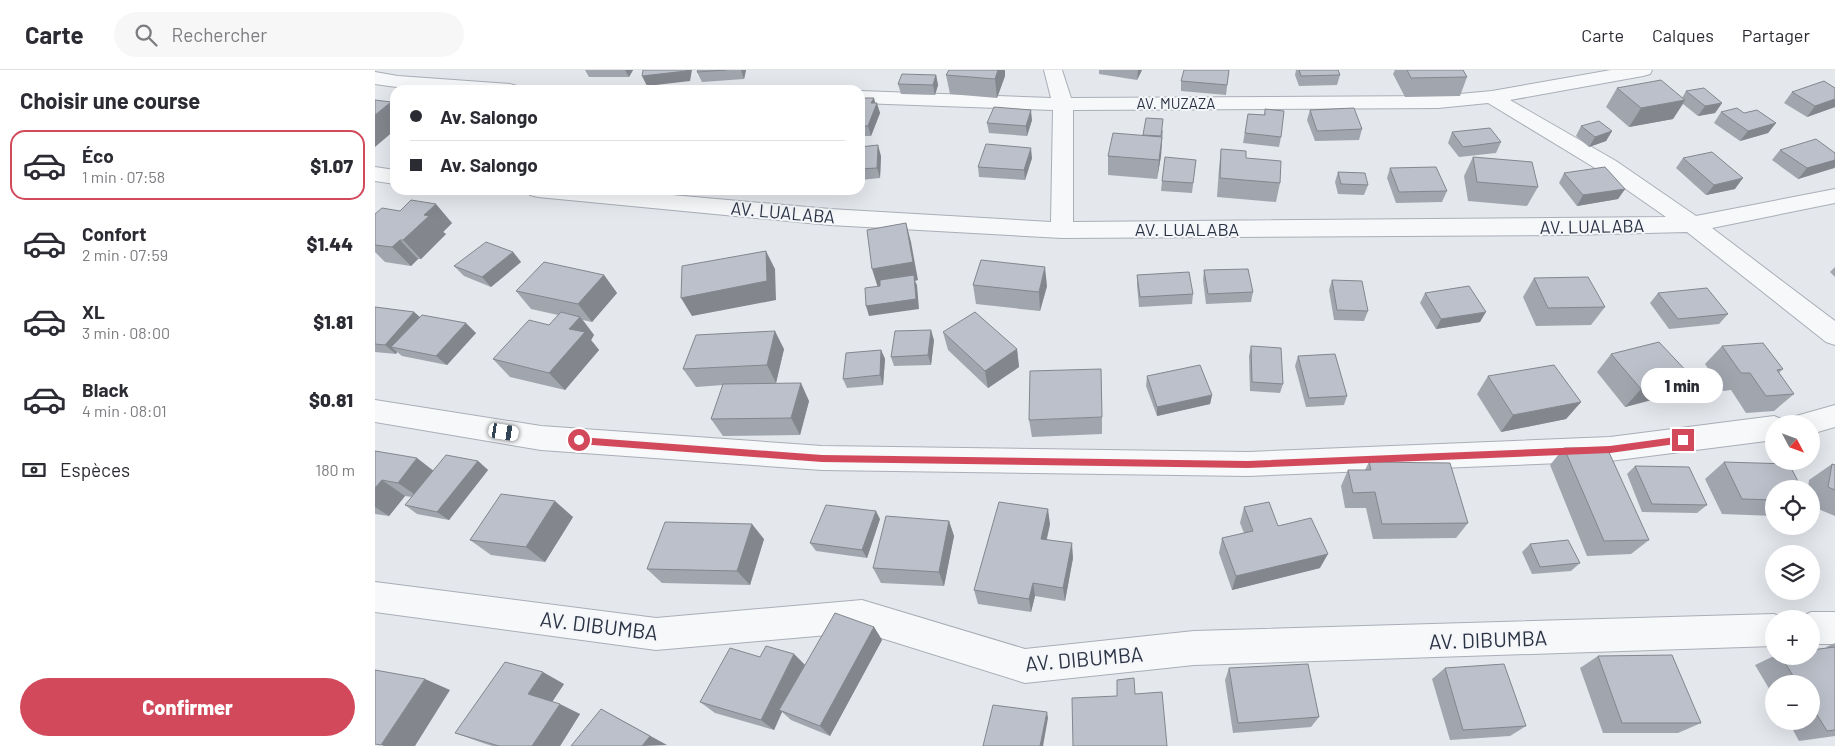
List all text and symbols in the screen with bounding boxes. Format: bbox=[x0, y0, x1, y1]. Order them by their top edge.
search box bbox=[114, 12, 464, 57]
text: Carte bbox=[25, 20, 84, 49]
icon: search bbox=[132, 21, 160, 49]
text: Rechercher bbox=[172, 23, 267, 46]
text: Carte bbox=[1581, 24, 1624, 46]
text: Calques bbox=[1652, 24, 1714, 46]
text: Partager bbox=[1742, 24, 1810, 46]
text: Choisir une course bbox=[20, 87, 200, 113]
street label: AV. MUZAZA bbox=[1137, 94, 1215, 112]
text: Av. Salongo bbox=[440, 105, 538, 128]
icon: car bbox=[22, 143, 67, 188]
text: Éco bbox=[82, 144, 114, 167]
text: Av. Salongo bbox=[440, 153, 538, 176]
text: $1.07 bbox=[310, 154, 353, 177]
text: 1 min · 07:58 bbox=[82, 167, 165, 186]
street label: AV. LUALABA bbox=[730, 196, 836, 228]
street label: AV. LUALABA bbox=[1540, 214, 1645, 238]
street label: AV. LUALABA bbox=[1135, 218, 1239, 240]
icon: car bbox=[22, 221, 67, 266]
text: Confort bbox=[82, 222, 146, 245]
text: $1.44 bbox=[307, 232, 353, 255]
text: 2 min · 07:59 bbox=[82, 245, 168, 264]
icon: car bbox=[22, 299, 67, 344]
text: XL bbox=[82, 300, 105, 323]
text: $1.81 bbox=[313, 310, 353, 333]
text: 3 min · 08:00 bbox=[82, 323, 170, 342]
callout: 1 min bbox=[1642, 368, 1724, 402]
text: 1 min bbox=[1664, 376, 1700, 395]
icon: car bbox=[22, 377, 67, 422]
text: Black bbox=[82, 378, 129, 401]
text: $0.81 bbox=[309, 388, 353, 411]
text: 4 min · 08:01 bbox=[82, 401, 167, 420]
north arrow bbox=[1765, 415, 1820, 470]
map controls bbox=[1765, 415, 1820, 730]
car bbox=[488, 422, 519, 442]
route start bbox=[568, 429, 590, 451]
route end bbox=[1672, 429, 1694, 451]
icon: cash bbox=[20, 456, 48, 484]
text: Espèces bbox=[60, 458, 130, 481]
text: 180 m bbox=[316, 460, 355, 479]
button: locate bbox=[1765, 480, 1820, 535]
button: layers bbox=[1765, 545, 1820, 600]
street label: AV. DIBUMBA bbox=[539, 605, 660, 645]
button: + bbox=[1765, 610, 1820, 665]
street label: AV. DIBUMBA bbox=[1428, 624, 1548, 654]
street label: AV. DIBUMBA bbox=[1024, 640, 1144, 676]
button: − bbox=[1765, 675, 1820, 730]
button: Confirmer bbox=[20, 678, 355, 736]

